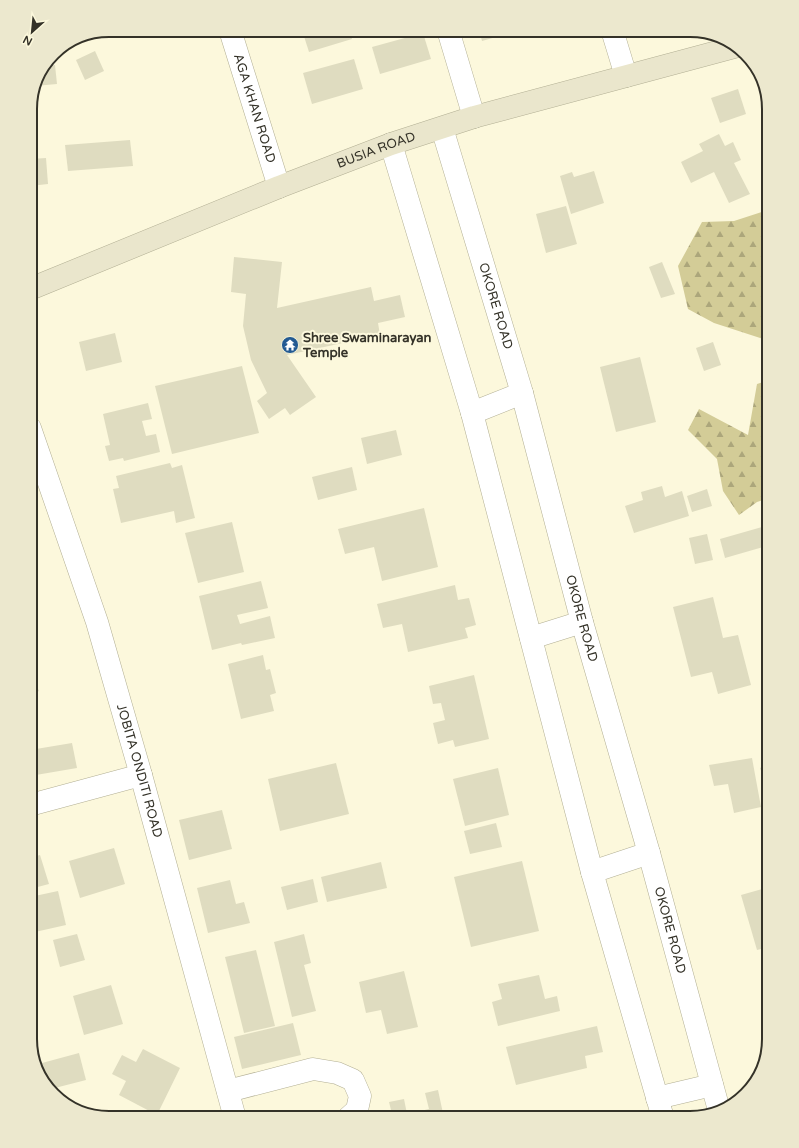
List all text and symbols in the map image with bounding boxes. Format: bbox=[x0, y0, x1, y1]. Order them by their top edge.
north arrow bbox=[12, 12, 52, 52]
text: N bbox=[21, 33, 35, 48]
street label: AGA KHAN ROAD bbox=[230, 52, 279, 165]
street label: BUSIA ROAD bbox=[334, 128, 418, 172]
street label: OKORE ROAD bbox=[475, 261, 516, 351]
place label: Shree Swaminarayan Temple bbox=[302, 330, 432, 361]
temple icon: Shree Swaminarayan Temple bbox=[280, 335, 300, 355]
street label: OKORE ROAD bbox=[562, 573, 601, 664]
street label: JOBITA ONDITI ROAD bbox=[113, 702, 166, 840]
street label: OKORE ROAD bbox=[651, 885, 690, 976]

